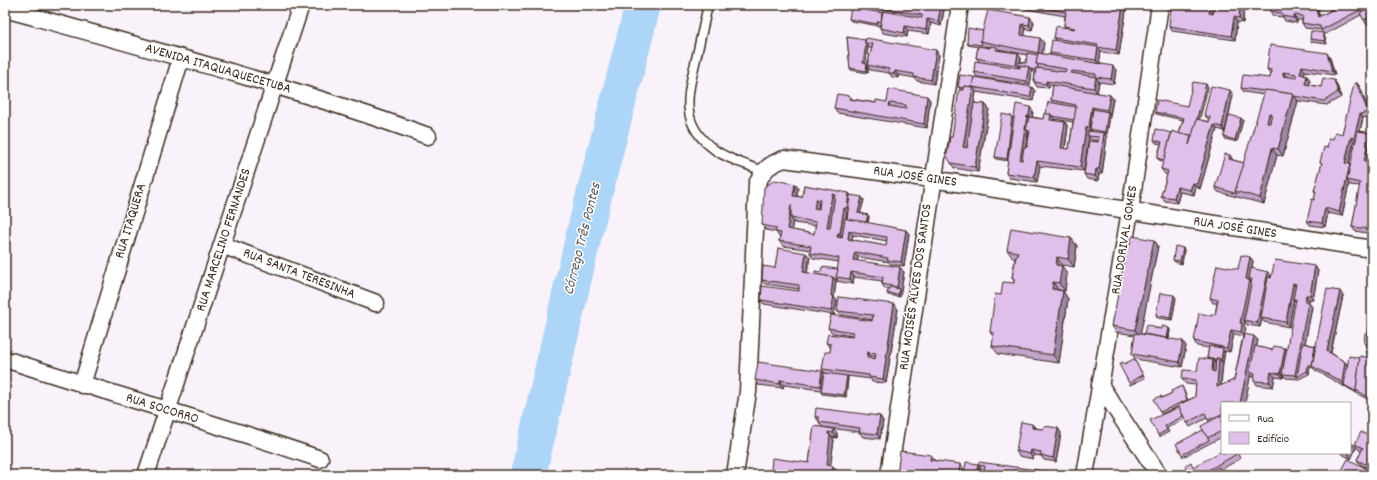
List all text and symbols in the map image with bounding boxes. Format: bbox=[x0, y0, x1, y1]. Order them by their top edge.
street label: AVENIDA ITAQUAQUECETUBA bbox=[142, 39, 294, 100]
street label: RUA JOSÉ GINES bbox=[872, 161, 958, 193]
street label: RUA MARCELINO FERNANDES bbox=[191, 166, 257, 314]
water label: Córrego Três Pontes bbox=[558, 180, 608, 298]
street label: RUA ITAQUERA bbox=[110, 181, 152, 261]
street label: RUA DORIVAL GOMES bbox=[1107, 184, 1143, 296]
street label: RUA MOISÉS ALVES DOS SANTOS bbox=[894, 202, 938, 372]
street label: RUA JOSÉ GINES bbox=[1192, 212, 1278, 244]
street label: RUA SANTA TERESINHA bbox=[240, 243, 358, 305]
street label: RUA SOCORRO bbox=[123, 388, 201, 430]
legend bbox=[1221, 402, 1351, 454]
text: Rua bbox=[1257, 411, 1274, 428]
text: Edifício bbox=[1257, 431, 1289, 448]

